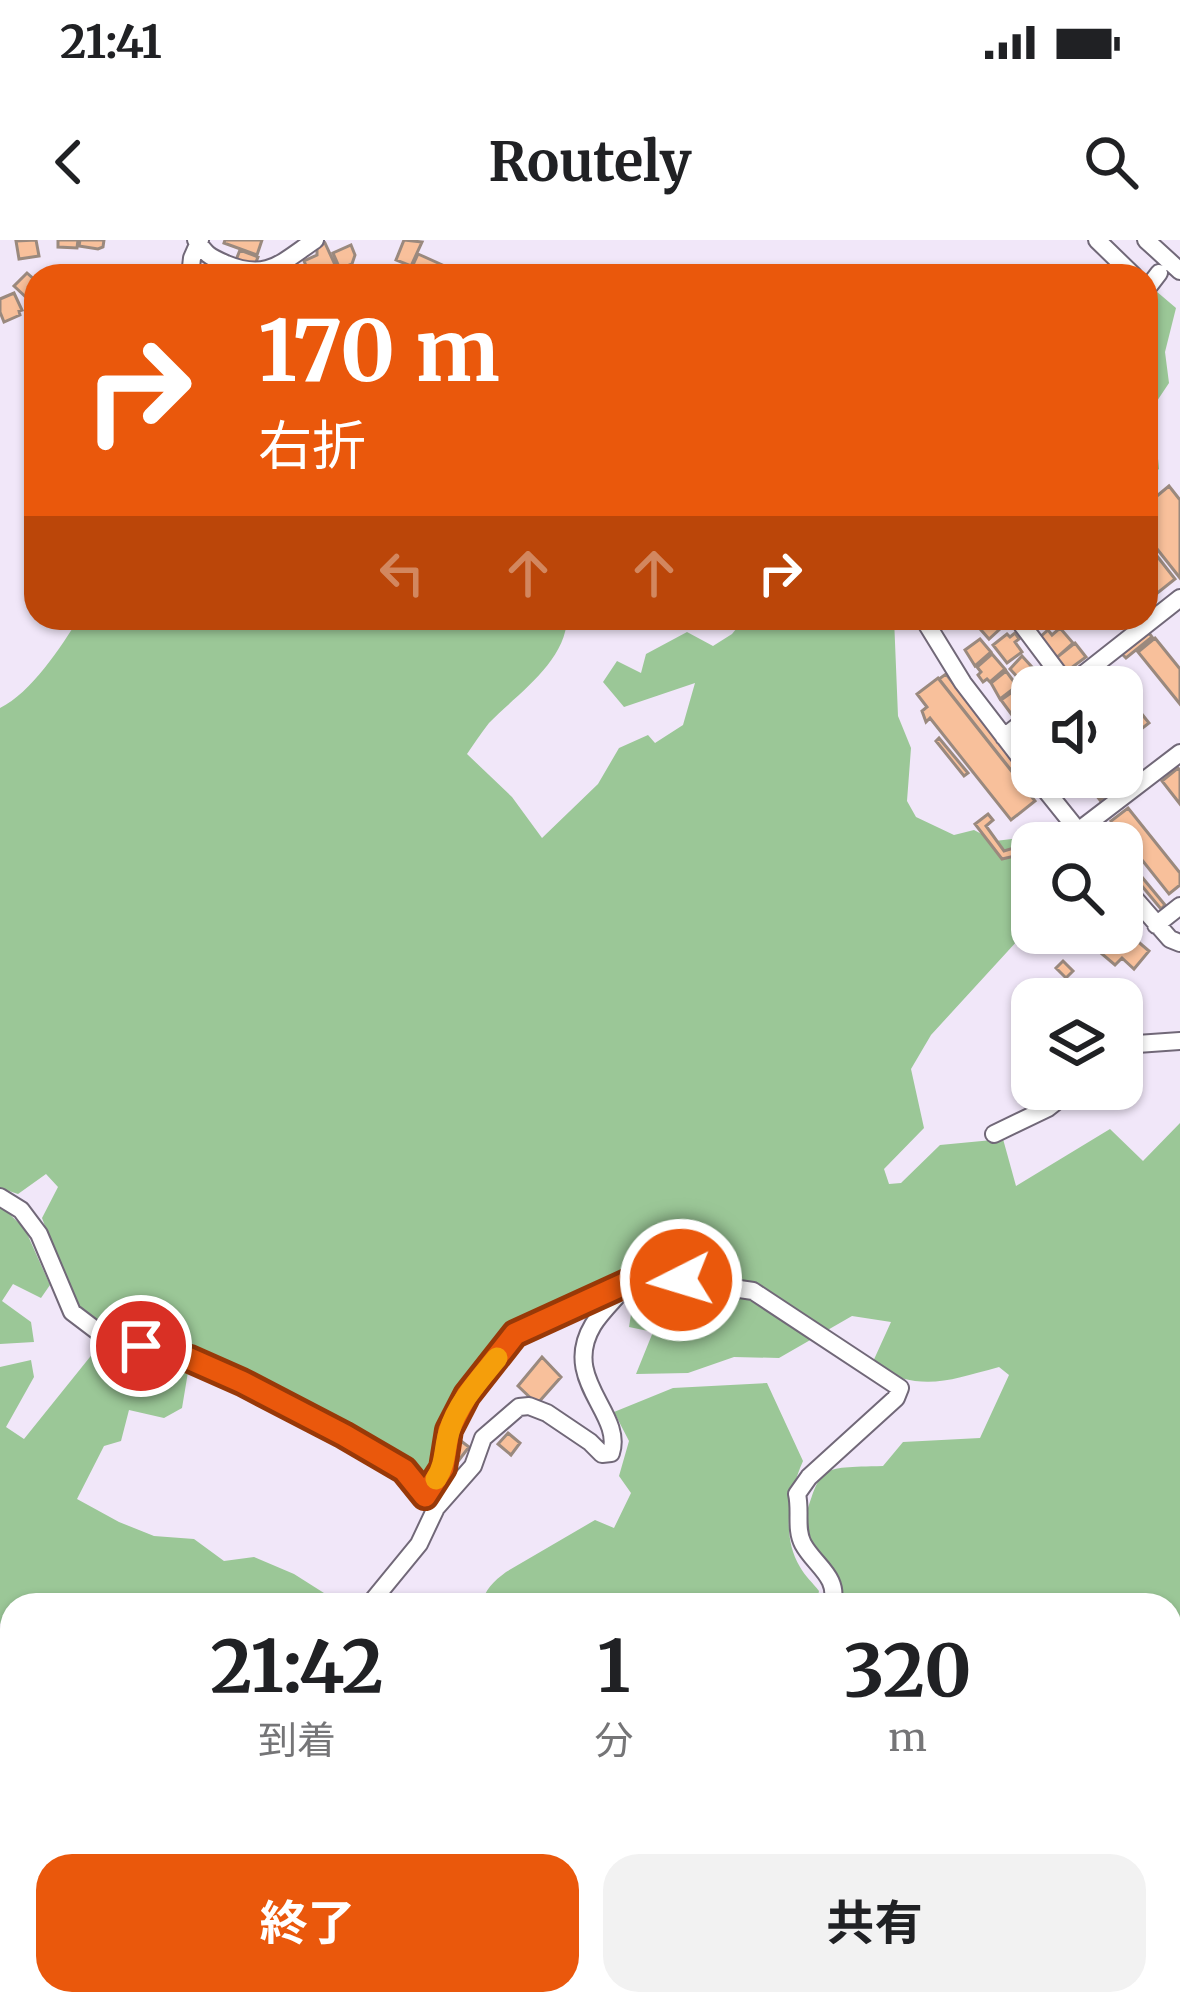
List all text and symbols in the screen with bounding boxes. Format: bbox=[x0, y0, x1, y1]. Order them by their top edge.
text: 21:41 bbox=[60, 14, 162, 70]
text: Routely bbox=[488, 128, 692, 196]
icon: back bbox=[36, 129, 102, 195]
icon: search bbox=[1078, 129, 1144, 195]
text: 170 m bbox=[258, 298, 500, 404]
icon: right bbox=[60, 312, 216, 468]
text: 右折 bbox=[258, 412, 366, 480]
icon: left bbox=[369, 540, 435, 606]
icon: ahead bbox=[495, 540, 561, 606]
icon: ahead bbox=[621, 540, 687, 606]
icon: right bbox=[747, 540, 813, 606]
map controls bbox=[1011, 666, 1143, 1110]
button: sound bbox=[1011, 666, 1143, 798]
button: search bbox=[1011, 822, 1143, 954]
button: layers bbox=[1011, 978, 1143, 1110]
position arrow bbox=[618, 1217, 744, 1343]
pin bbox=[90, 1295, 192, 1397]
icon: arrive bbox=[108, 1313, 174, 1379]
text: 21:42 bbox=[210, 1621, 384, 1712]
text: 1 bbox=[597, 1621, 630, 1712]
text: 320 bbox=[843, 1625, 972, 1716]
text: m bbox=[888, 1713, 927, 1762]
text: 到着 bbox=[258, 1716, 336, 1765]
text: 分 bbox=[594, 1716, 633, 1765]
button: 終了 bbox=[36, 1854, 579, 1992]
button: 共有 bbox=[603, 1854, 1146, 1992]

